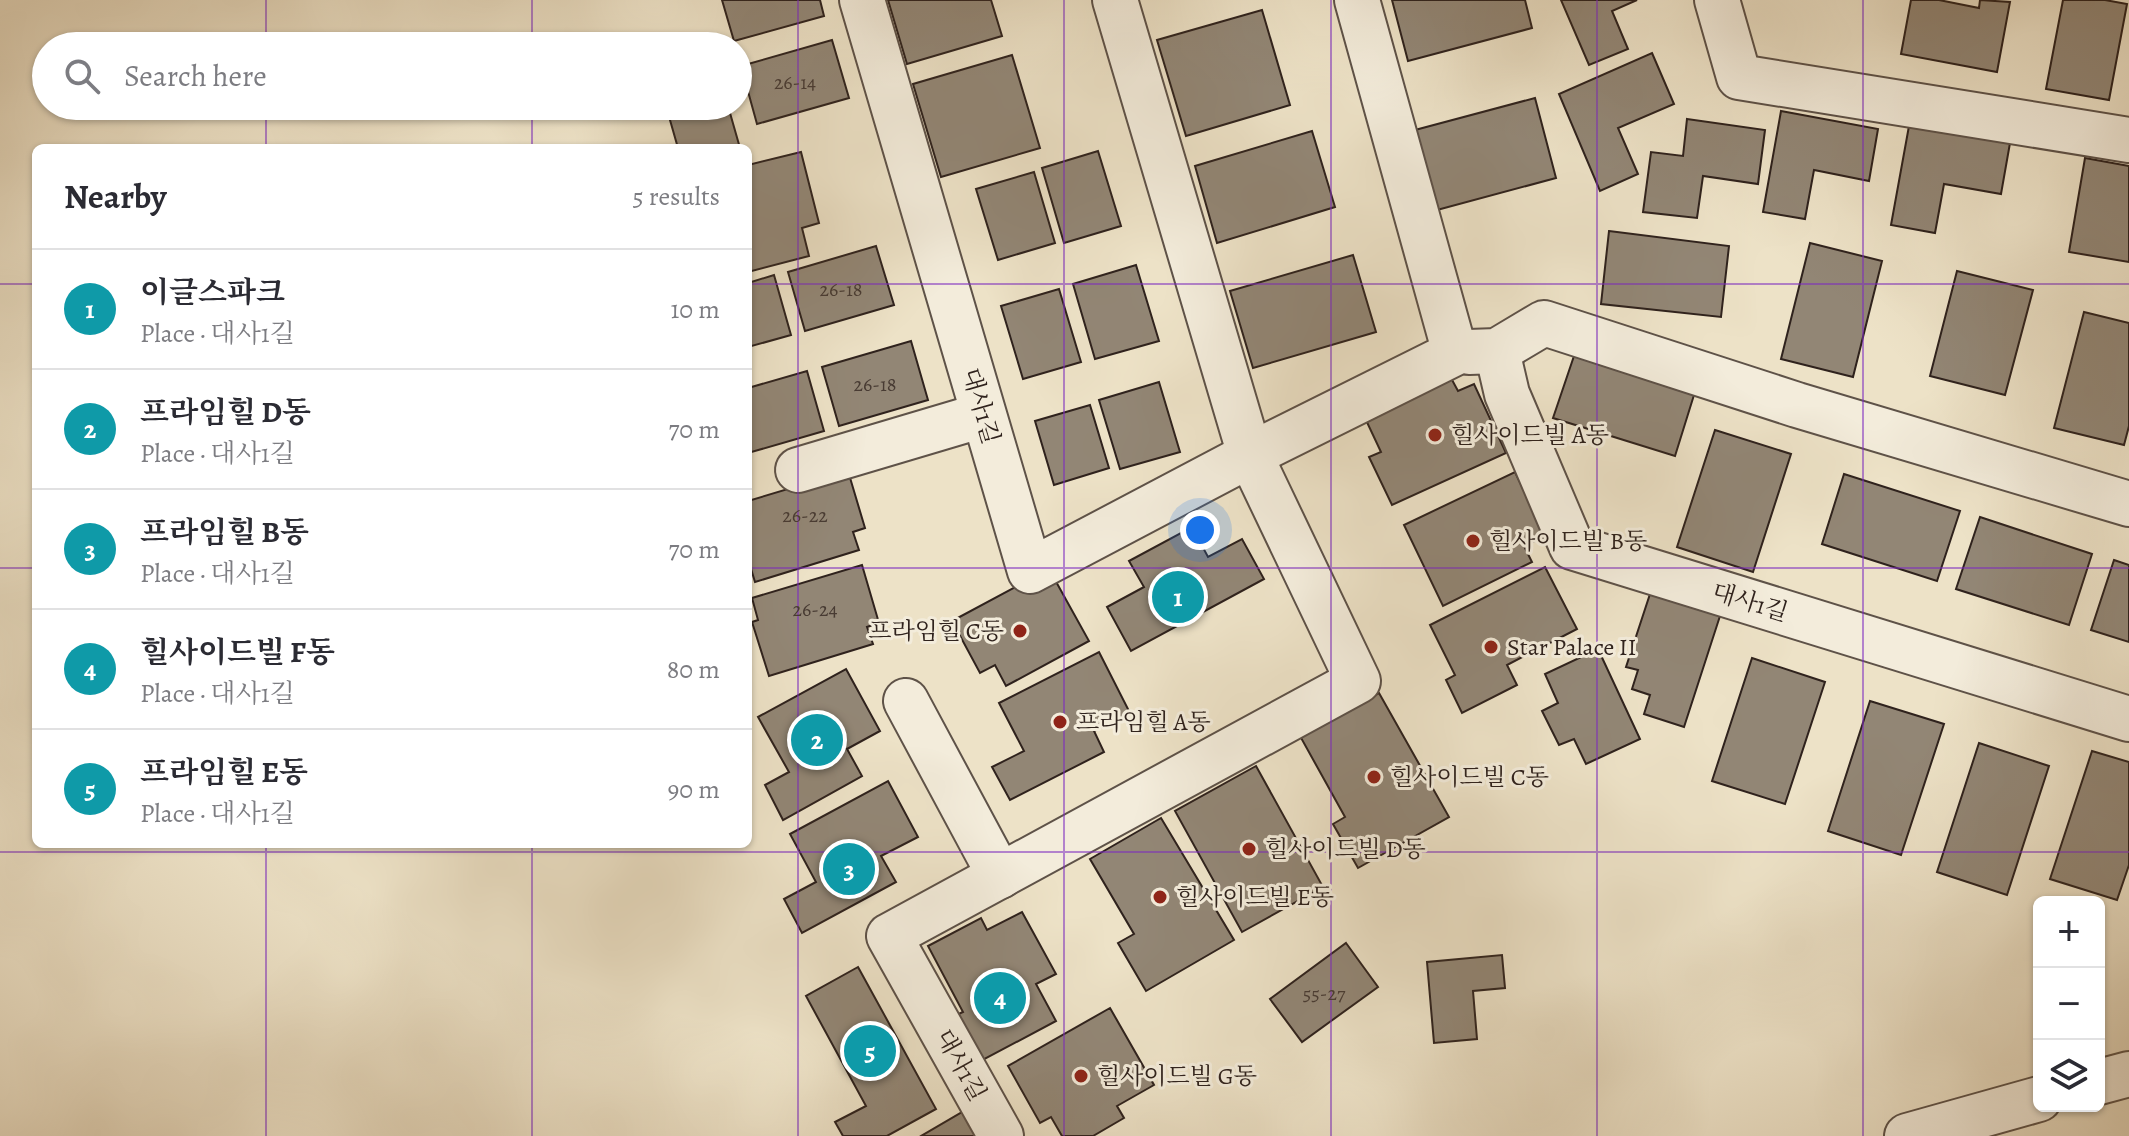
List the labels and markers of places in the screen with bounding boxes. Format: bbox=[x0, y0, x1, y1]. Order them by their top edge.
place label: 힐사이드빌 A동 bbox=[1451, 419, 1609, 451]
marker: 힐사이드빌 A동 bbox=[1426, 426, 1444, 444]
place label: 힐사이드빌 B동 bbox=[1489, 525, 1647, 557]
marker: 힐사이드빌 B동 bbox=[1464, 532, 1482, 550]
pin: 1 bbox=[1152, 567, 1204, 627]
place label: 프라임힐 C동 bbox=[868, 615, 1004, 647]
marker: 프라임힐 C동 bbox=[1011, 622, 1029, 640]
place label: Star Palace II bbox=[1507, 631, 1636, 663]
marker: Star Palace II bbox=[1482, 638, 1500, 656]
place label: 프라임힐 A동 bbox=[1076, 706, 1211, 738]
pin: 2 bbox=[791, 710, 843, 770]
marker: 프라임힐 A동 bbox=[1051, 713, 1069, 731]
place label: 힐사이드빌 C동 bbox=[1390, 761, 1549, 793]
marker: 힐사이드빌 C동 bbox=[1365, 768, 1383, 786]
place label: 힐사이드빌 D동 bbox=[1265, 833, 1426, 865]
pin: 3 bbox=[823, 839, 875, 899]
marker: 힐사이드빌 D동 bbox=[1240, 840, 1258, 858]
place label: 힐사이드빌 E동 bbox=[1176, 881, 1334, 913]
marker: 힐사이드빌 E동 bbox=[1151, 888, 1169, 906]
pin: 4 bbox=[974, 968, 1026, 1028]
pin: 5 bbox=[844, 1021, 896, 1081]
place label: 힐사이드빌 G동 bbox=[1097, 1060, 1257, 1092]
marker: 힐사이드빌 G동 bbox=[1072, 1067, 1090, 1085]

